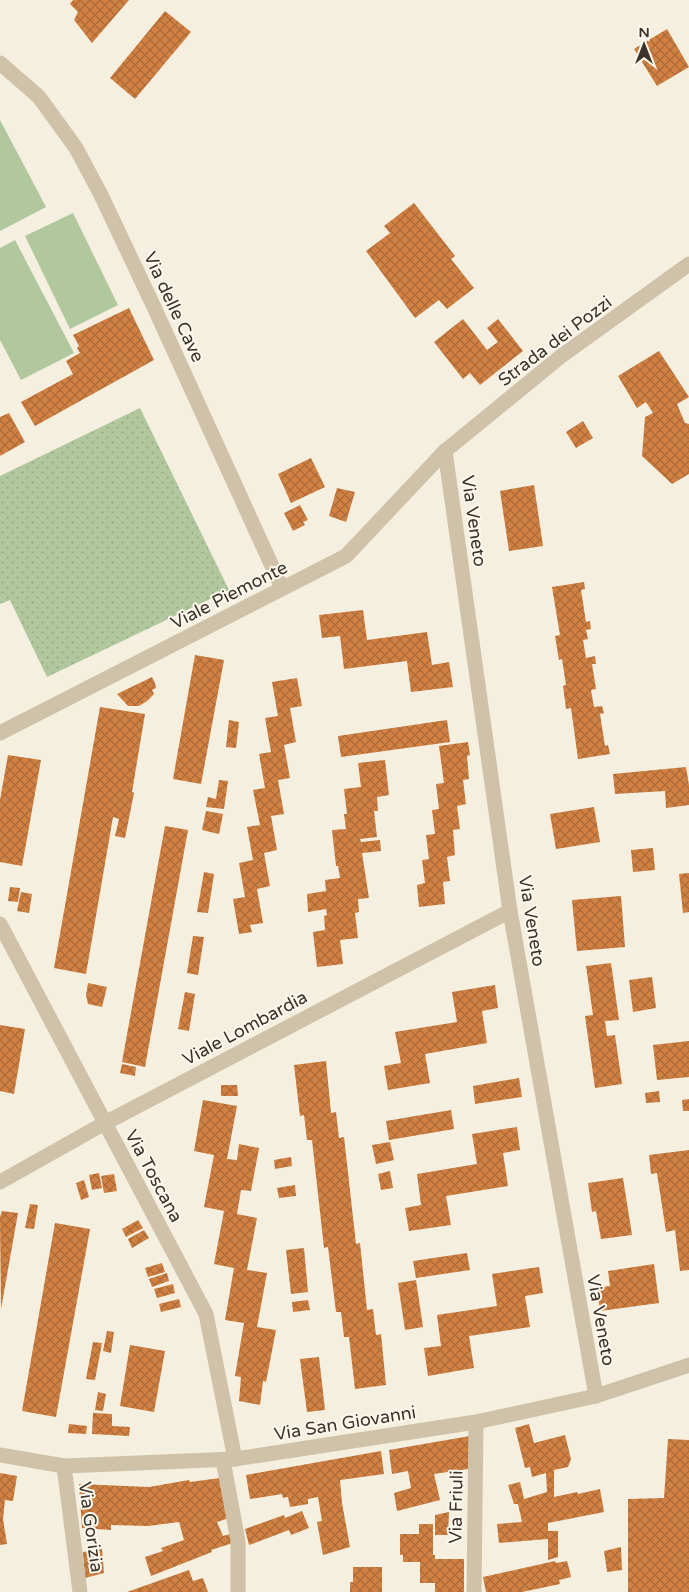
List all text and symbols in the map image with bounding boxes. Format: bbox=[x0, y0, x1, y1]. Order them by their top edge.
north arrow bbox=[619, 20, 669, 70]
text: N bbox=[638, 24, 650, 41]
street label: Via delle Cave bbox=[139, 248, 209, 366]
street label: Strada dei Pozzi bbox=[494, 291, 616, 391]
street label: Via Veneto bbox=[457, 474, 491, 568]
street label: Viale Piemonte bbox=[167, 556, 291, 634]
street label: Via Veneto bbox=[514, 874, 550, 968]
street label: Viale Lombardia bbox=[179, 986, 311, 1070]
street label: Via Toscana bbox=[120, 1126, 188, 1226]
street label: Via Veneto bbox=[582, 1273, 620, 1367]
street label: Via San Giovanni bbox=[272, 1401, 418, 1445]
street label: Via Friuli bbox=[444, 1470, 468, 1544]
street label: Via Gorizia bbox=[74, 1480, 108, 1574]

